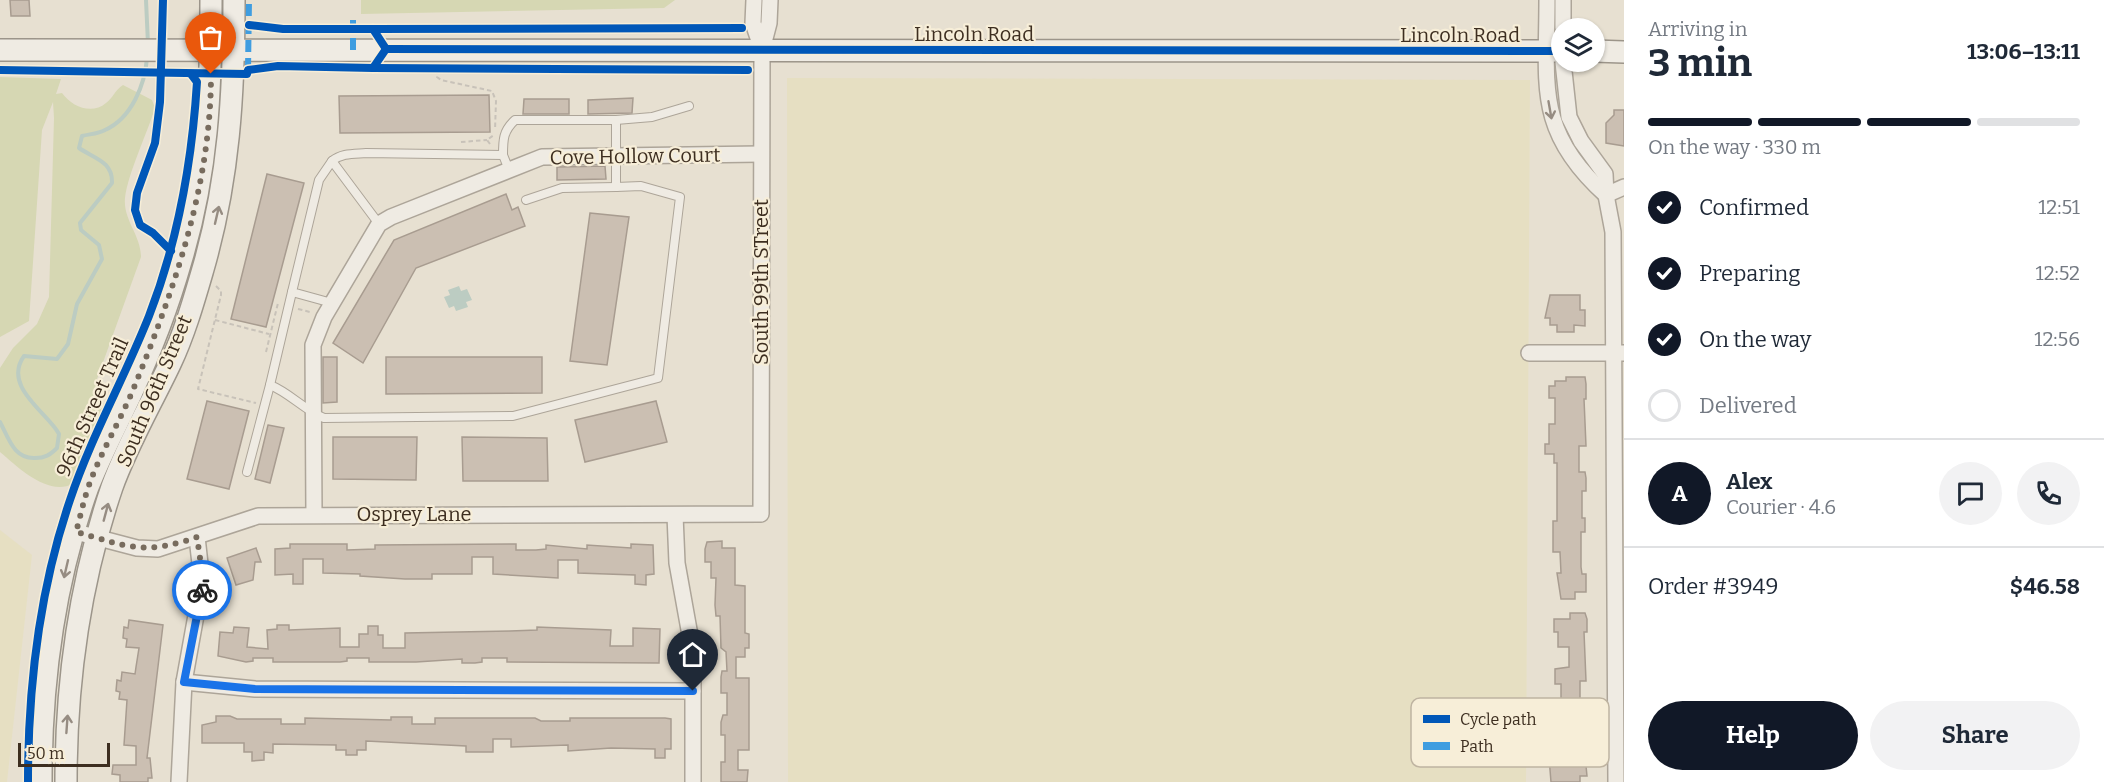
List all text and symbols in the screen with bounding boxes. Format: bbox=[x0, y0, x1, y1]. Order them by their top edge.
pin bbox=[185, 12, 236, 74]
text: Arriving in bbox=[1648, 17, 1747, 41]
map controls bbox=[1551, 18, 1605, 72]
button: layers bbox=[1551, 18, 1605, 72]
icon: bag bbox=[194, 21, 227, 54]
street label: Lincoln Road bbox=[914, 22, 1034, 46]
street label: Lincoln Road bbox=[1400, 23, 1520, 47]
text: 13:06–13:11 bbox=[1967, 38, 2080, 65]
text: 3 min bbox=[1648, 40, 1752, 86]
one-way arrow bbox=[1545, 99, 1556, 119]
text: On the way · 330 m bbox=[1648, 135, 1821, 159]
street label: Cove Hollow Court bbox=[549, 143, 721, 169]
icon: check bbox=[1648, 191, 1681, 224]
text: Confirmed bbox=[1699, 194, 1809, 221]
text: 12:51 bbox=[2038, 195, 2080, 219]
street label: South 99th STreet bbox=[749, 199, 773, 365]
one-way arrow bbox=[211, 205, 223, 224]
icon: check bbox=[1648, 257, 1681, 290]
text: Preparing bbox=[1699, 260, 1801, 287]
text: 12:52 bbox=[2036, 261, 2080, 285]
street label: South 96th Street bbox=[111, 312, 197, 470]
icon: check bbox=[1648, 323, 1681, 356]
text: On the way bbox=[1699, 326, 1811, 353]
text: 12:56 bbox=[2034, 327, 2080, 351]
street label: 96th Street Trail bbox=[51, 334, 133, 480]
text: Delivered bbox=[1699, 392, 1797, 419]
button: chat bbox=[1939, 462, 2002, 525]
button: phone bbox=[2017, 462, 2080, 525]
text: Alex bbox=[1726, 468, 1772, 495]
text: A bbox=[1672, 480, 1687, 507]
text: Courier · 4.6 bbox=[1726, 495, 1836, 519]
one-way arrow bbox=[100, 502, 112, 521]
street label: Osprey Lane bbox=[356, 502, 472, 526]
one-way arrow bbox=[60, 558, 71, 578]
courier bbox=[172, 560, 232, 620]
text: Order #3949 bbox=[1648, 573, 1778, 600]
text: $46.58 bbox=[2010, 573, 2080, 600]
icon: bike bbox=[186, 574, 219, 607]
pin bbox=[667, 629, 718, 691]
icon: home bbox=[676, 638, 709, 671]
legend bbox=[1411, 698, 1609, 767]
button: Help bbox=[1648, 701, 1858, 770]
button: Share bbox=[1870, 701, 2080, 770]
text: Cycle path bbox=[1460, 710, 1536, 729]
one-way arrow bbox=[62, 714, 73, 734]
text: Path bbox=[1460, 737, 1494, 756]
scale bar bbox=[18, 740, 110, 768]
text: 50 m bbox=[27, 744, 64, 763]

